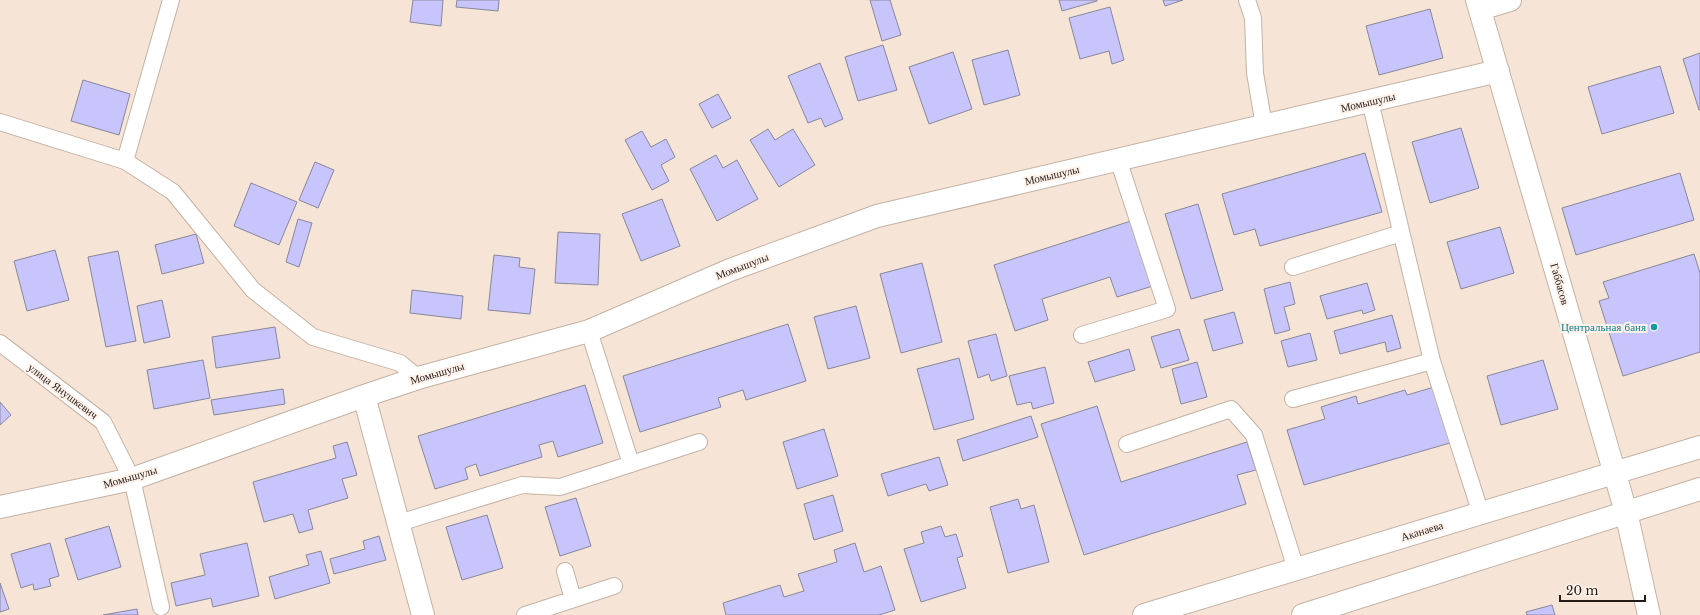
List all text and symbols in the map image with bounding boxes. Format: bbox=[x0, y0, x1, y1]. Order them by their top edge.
street label: Момышулы bbox=[1339, 89, 1397, 115]
street label: Момышулы bbox=[1023, 162, 1081, 188]
street label: Момышулы bbox=[714, 249, 771, 282]
street label: Габбасов bbox=[1547, 262, 1573, 306]
place label: Центральная баня bbox=[1561, 320, 1646, 334]
marker: Центральная баня bbox=[1649, 322, 1659, 332]
street label: Момышулы bbox=[408, 358, 466, 387]
street label: улица Янушкевич bbox=[25, 360, 101, 422]
street label: Момышулы bbox=[101, 462, 159, 491]
street label: Аканаева bbox=[1399, 518, 1445, 544]
scale bar bbox=[1560, 577, 1645, 603]
text: 20 m bbox=[1566, 583, 1598, 598]

